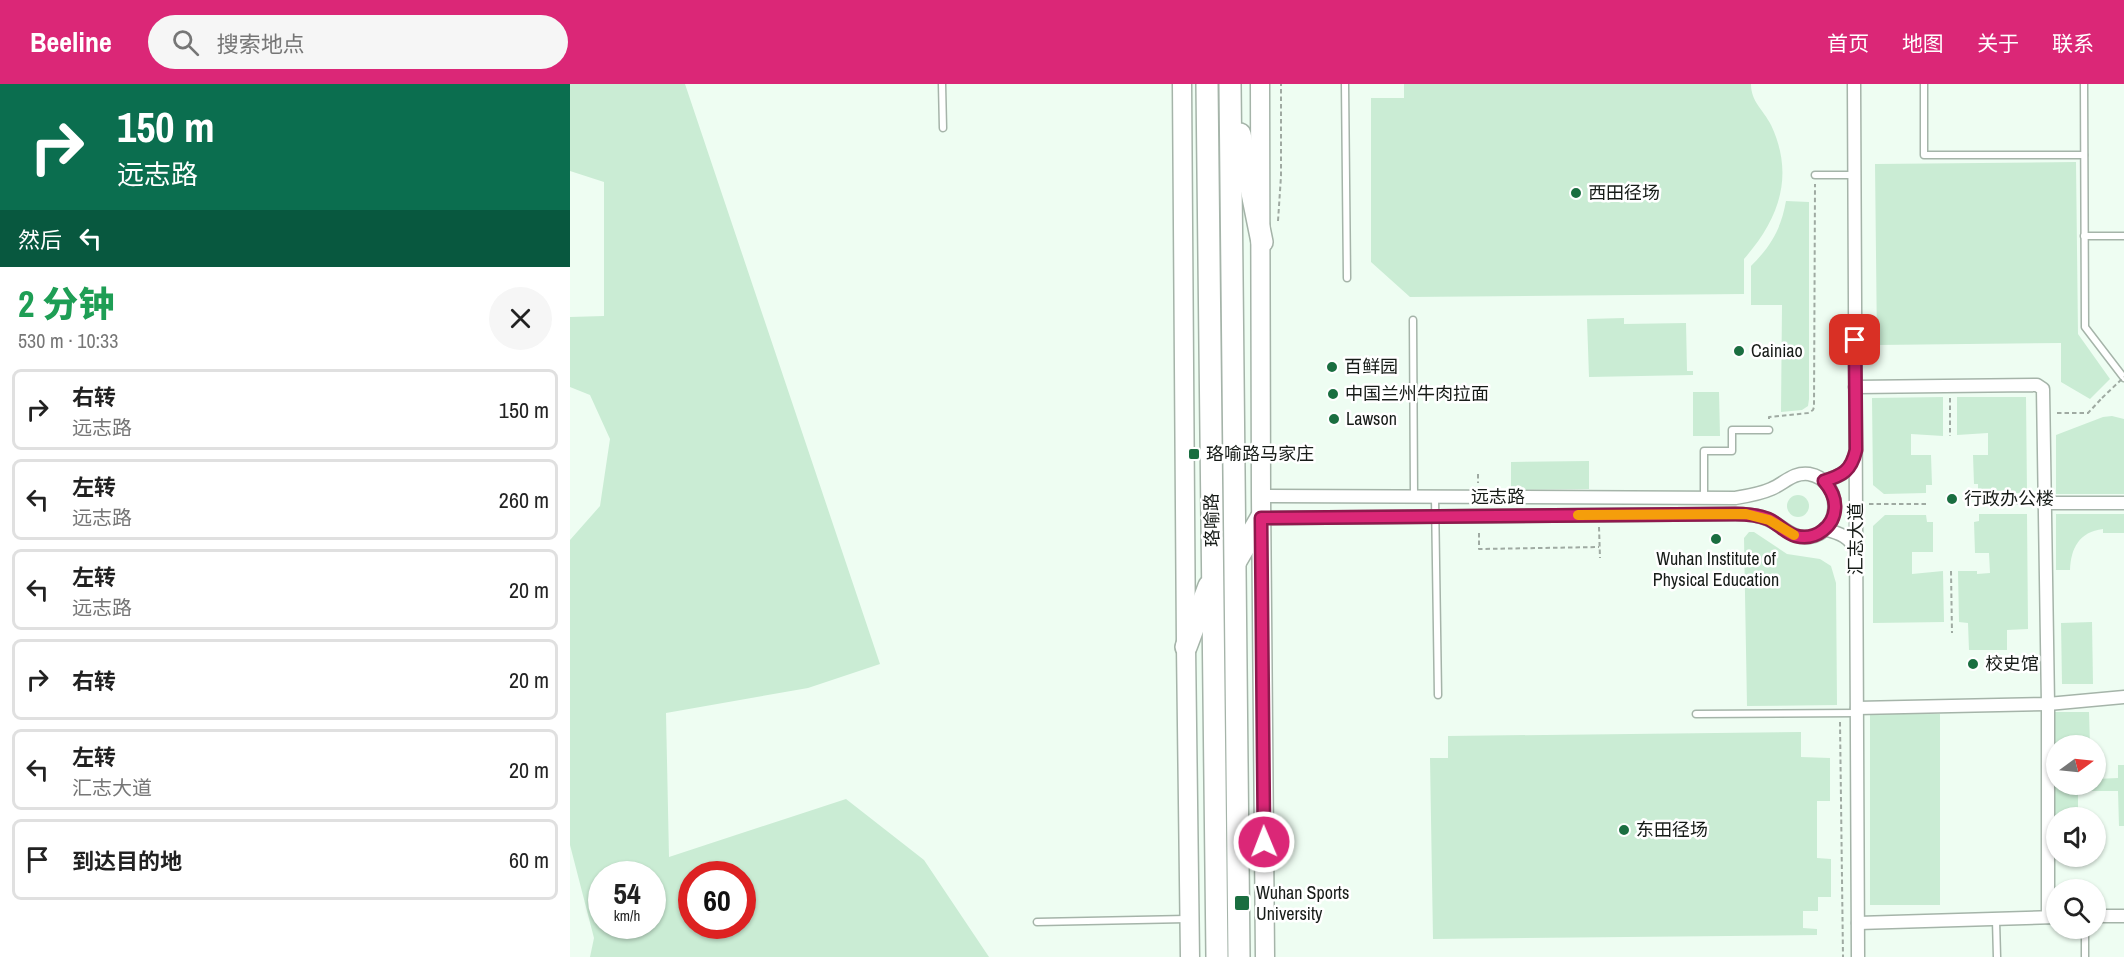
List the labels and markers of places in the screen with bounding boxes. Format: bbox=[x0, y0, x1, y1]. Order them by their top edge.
place label: 西田径场 bbox=[1588, 180, 1660, 205]
marker: 西田径场 bbox=[1569, 186, 1583, 200]
pin bbox=[1829, 314, 1880, 365]
place label: Cainiao bbox=[1751, 338, 1803, 363]
marker: Cainiao bbox=[1732, 344, 1746, 358]
place label: 百鲜园 bbox=[1344, 354, 1398, 379]
marker: 百鲜园 bbox=[1325, 360, 1339, 374]
place label: 中国兰州牛肉拉面 bbox=[1345, 381, 1489, 406]
marker: 中国兰州牛肉拉面 bbox=[1326, 387, 1340, 401]
place label: Lawson bbox=[1346, 406, 1397, 431]
marker: Lawson bbox=[1327, 412, 1341, 426]
place label: 珞喻路马家庄 bbox=[1206, 441, 1314, 466]
marker: 珞喻路马家庄 bbox=[1187, 447, 1201, 461]
place label: 行政办公楼 bbox=[1964, 486, 2054, 511]
marker: 行政办公楼 bbox=[1945, 492, 1959, 506]
marker: Wuhan Institute of Physical Education bbox=[1709, 532, 1723, 546]
place label: Wuhan Institute of Physical Education bbox=[1653, 546, 1779, 592]
place label: 校史馆 bbox=[1985, 651, 2039, 676]
marker: 校史馆 bbox=[1966, 657, 1980, 671]
place label: 东田径场 bbox=[1636, 817, 1708, 842]
marker: 东田径场 bbox=[1617, 823, 1631, 837]
place label: Wuhan Sports University bbox=[1256, 880, 1349, 926]
marker: Wuhan Sports University bbox=[1233, 894, 1251, 912]

